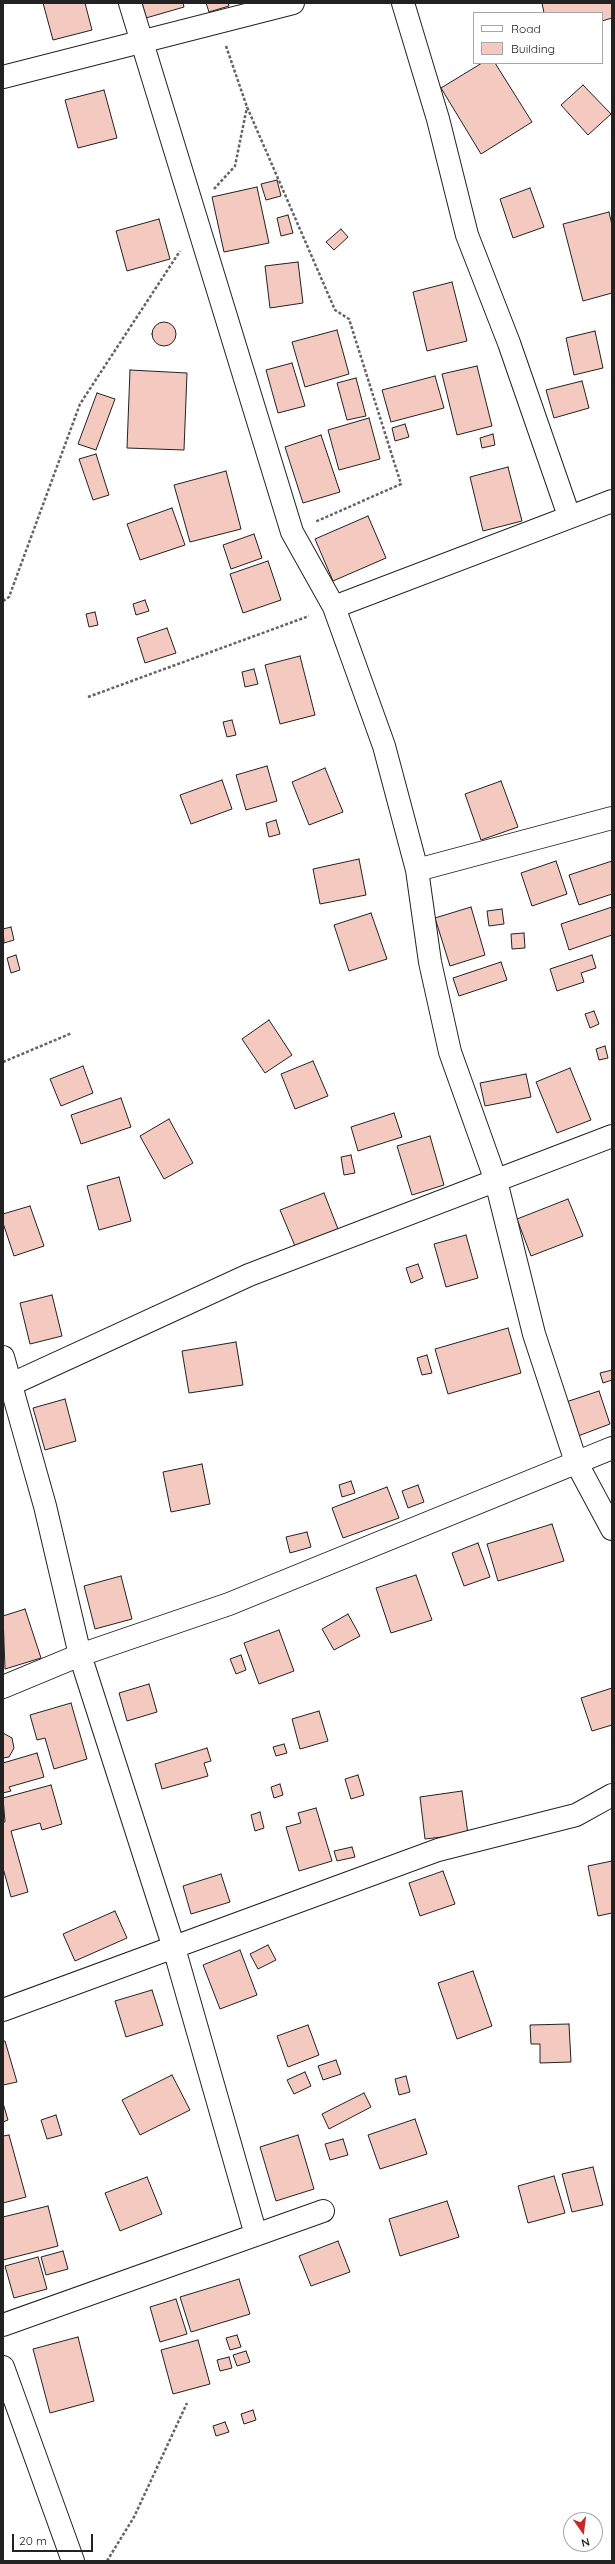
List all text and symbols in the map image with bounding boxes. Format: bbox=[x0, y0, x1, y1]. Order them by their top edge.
legend bbox=[473, 12, 603, 64]
text: Road bbox=[511, 21, 541, 36]
text: Building bbox=[511, 41, 555, 56]
north arrow bbox=[563, 2512, 603, 2552]
scale bar bbox=[14, 2526, 95, 2552]
text: 20 m bbox=[19, 2533, 47, 2548]
text: N bbox=[580, 2535, 591, 2550]

